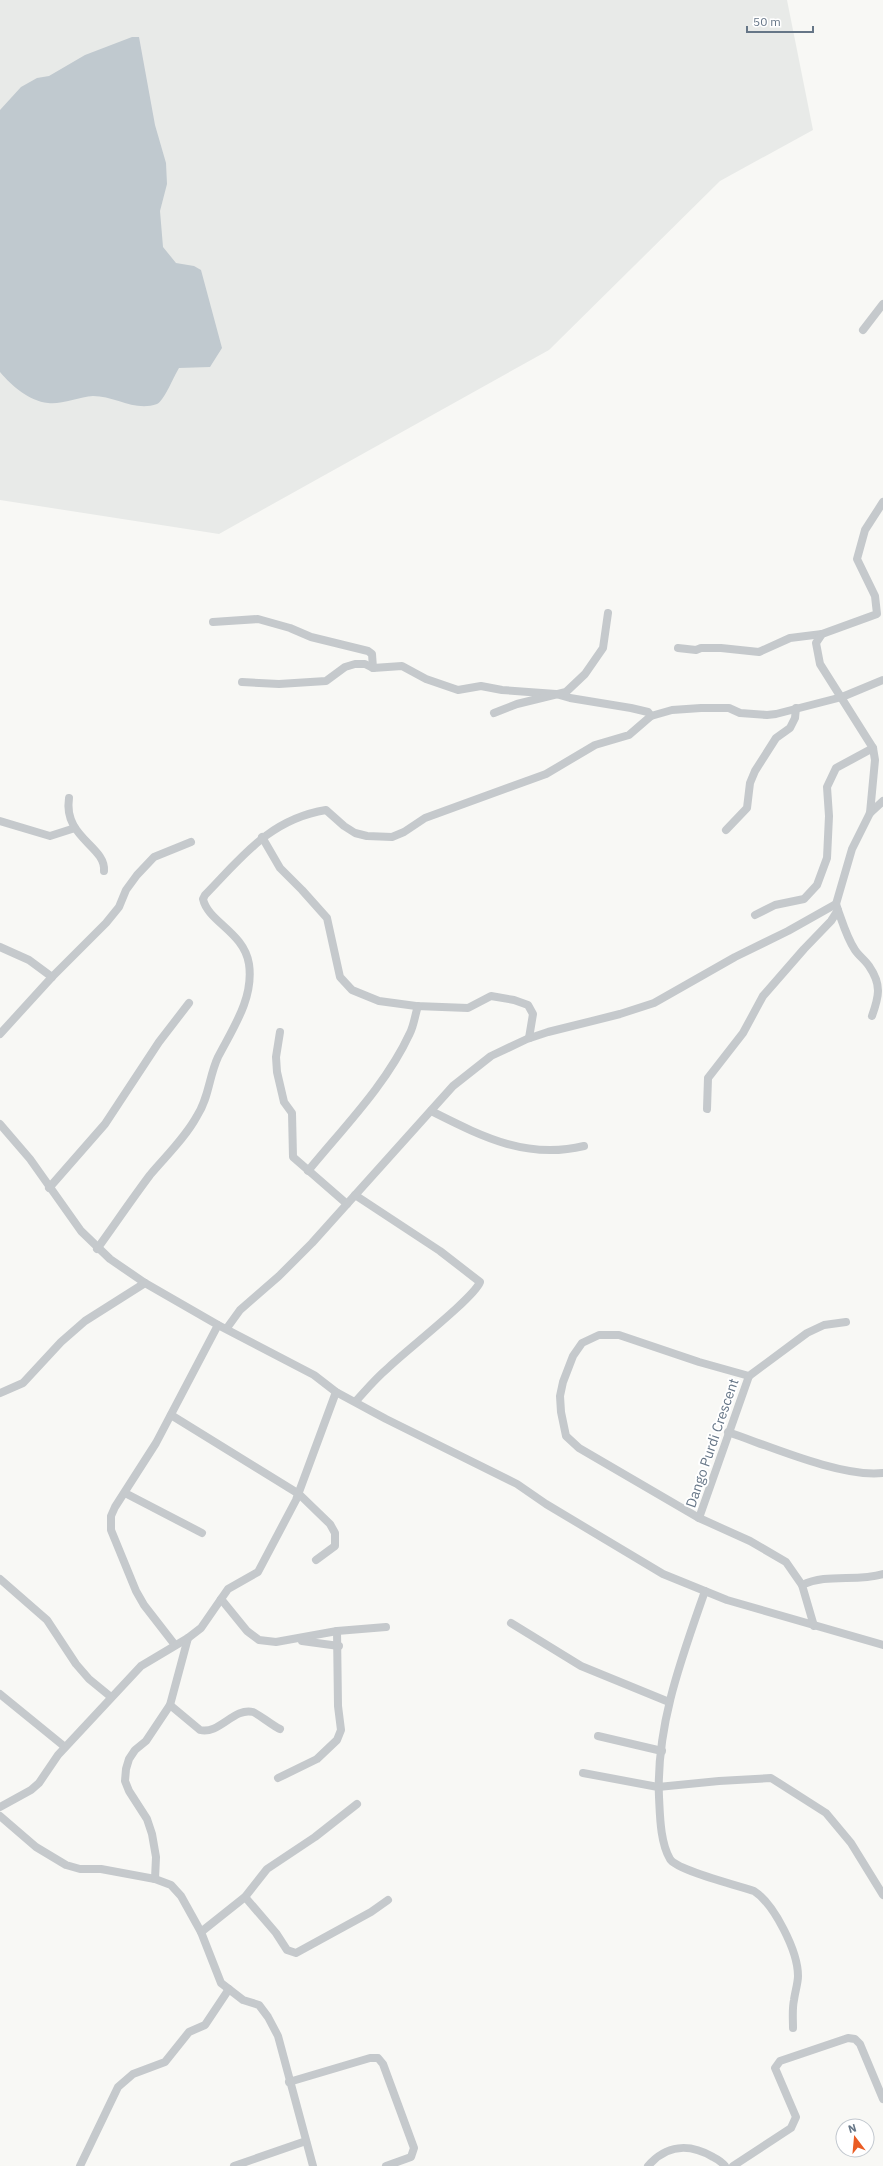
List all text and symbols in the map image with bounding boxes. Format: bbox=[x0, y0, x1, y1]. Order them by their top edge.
scale bar bbox=[747, 8, 813, 34]
text: 50 m bbox=[753, 14, 781, 29]
street label: Dango Purdi Crescent bbox=[681, 1376, 743, 1510]
north arrow bbox=[835, 2118, 875, 2158]
text: N bbox=[846, 2121, 858, 2136]

